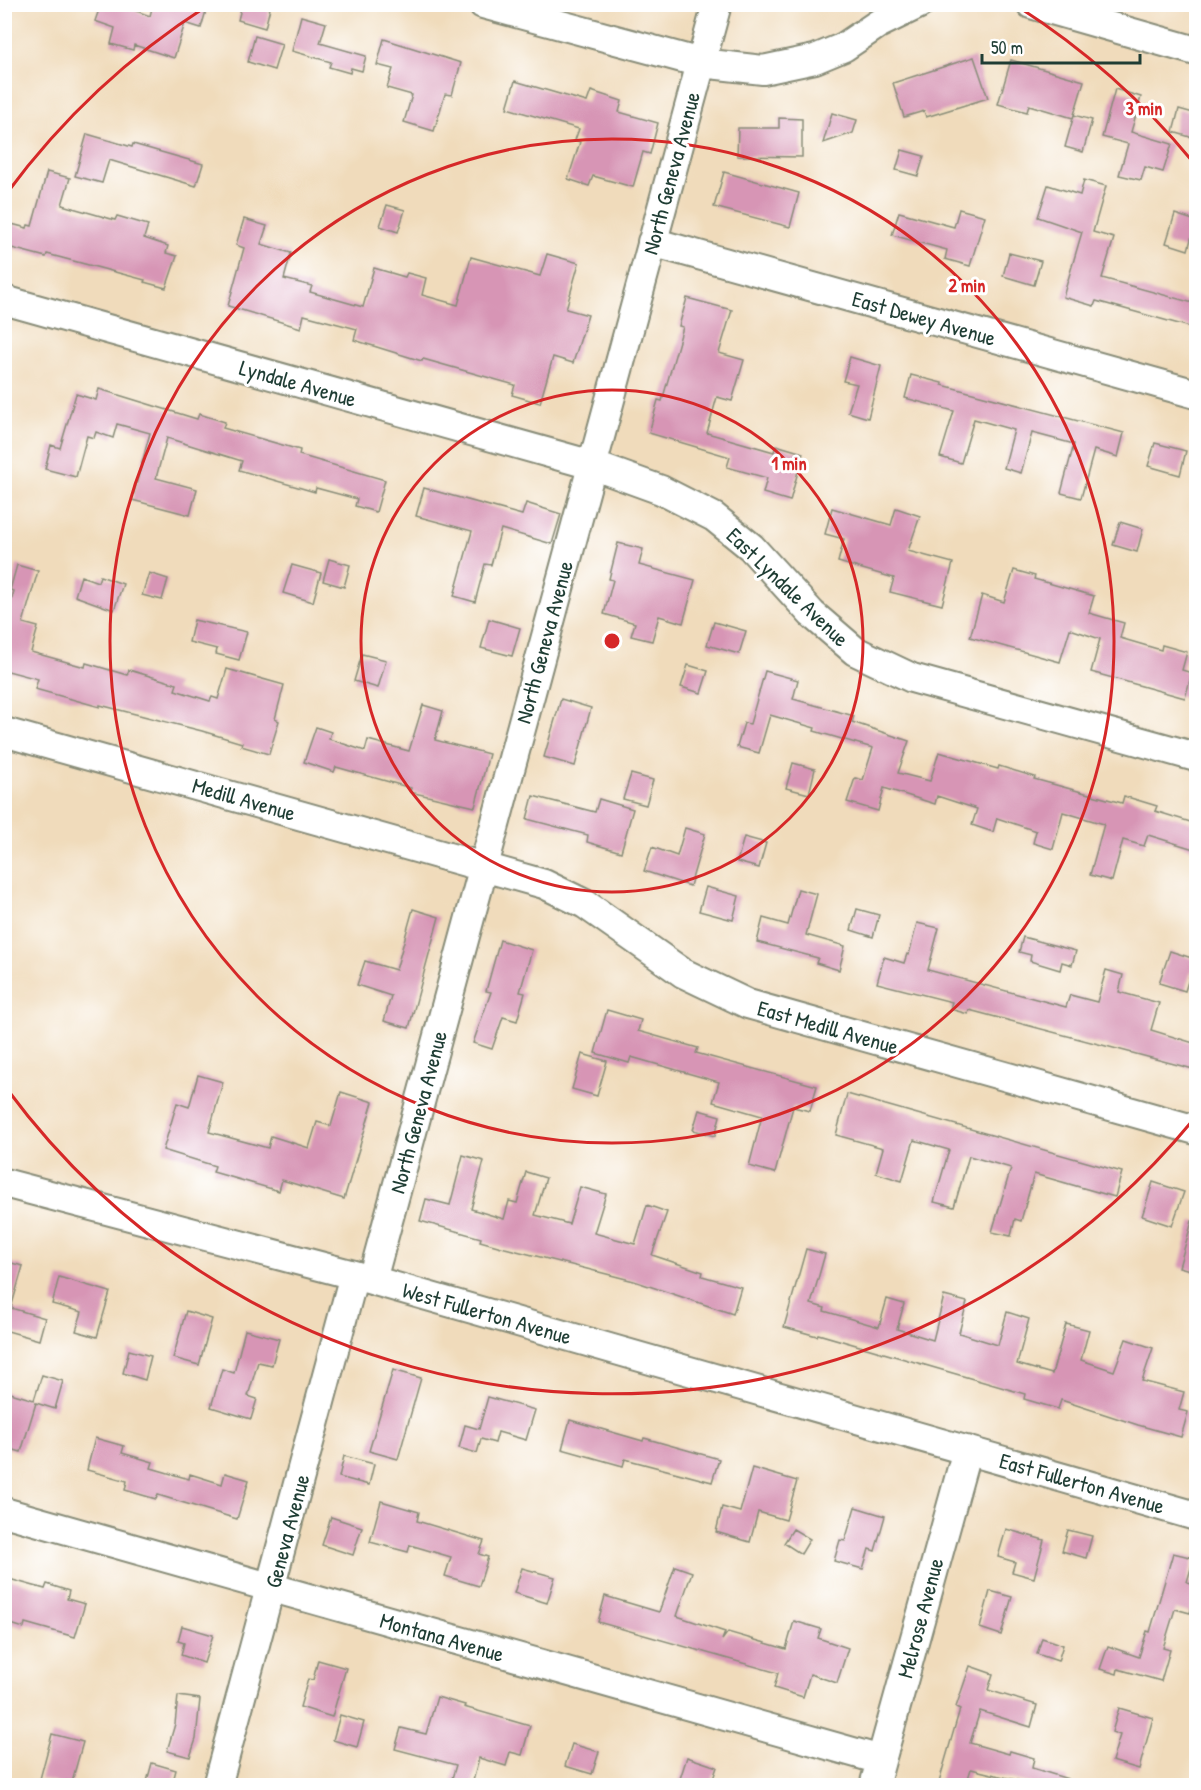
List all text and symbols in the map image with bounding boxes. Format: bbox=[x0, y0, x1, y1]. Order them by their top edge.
scale bar bbox=[982, 27, 1140, 65]
text: 50 m bbox=[991, 35, 1023, 60]
street label: North Geneva Avenue bbox=[635, 88, 707, 258]
text: 3 min bbox=[1126, 96, 1162, 121]
text: 2 min bbox=[949, 273, 985, 298]
street label: East Dewey Avenue bbox=[849, 283, 999, 353]
street label: Lyndale Avenue bbox=[236, 352, 360, 414]
text: 1 min bbox=[771, 451, 807, 476]
street label: East Lyndale Avenue bbox=[720, 521, 856, 653]
street label: North Geneva Avenue bbox=[508, 557, 580, 727]
centre of rings bbox=[602, 631, 622, 651]
street label: Medill Avenue bbox=[189, 770, 299, 828]
street label: East Medill Avenue bbox=[754, 993, 902, 1061]
street label: North Geneva Avenue bbox=[382, 1027, 454, 1197]
street label: West Fullerton Avenue bbox=[399, 1275, 575, 1352]
street label: East Fullerton Avenue bbox=[996, 1445, 1168, 1521]
street label: Geneva Avenue bbox=[257, 1471, 317, 1591]
street label: Melrose Avenue bbox=[890, 1554, 950, 1681]
street label: Montana Avenue bbox=[377, 1605, 508, 1669]

